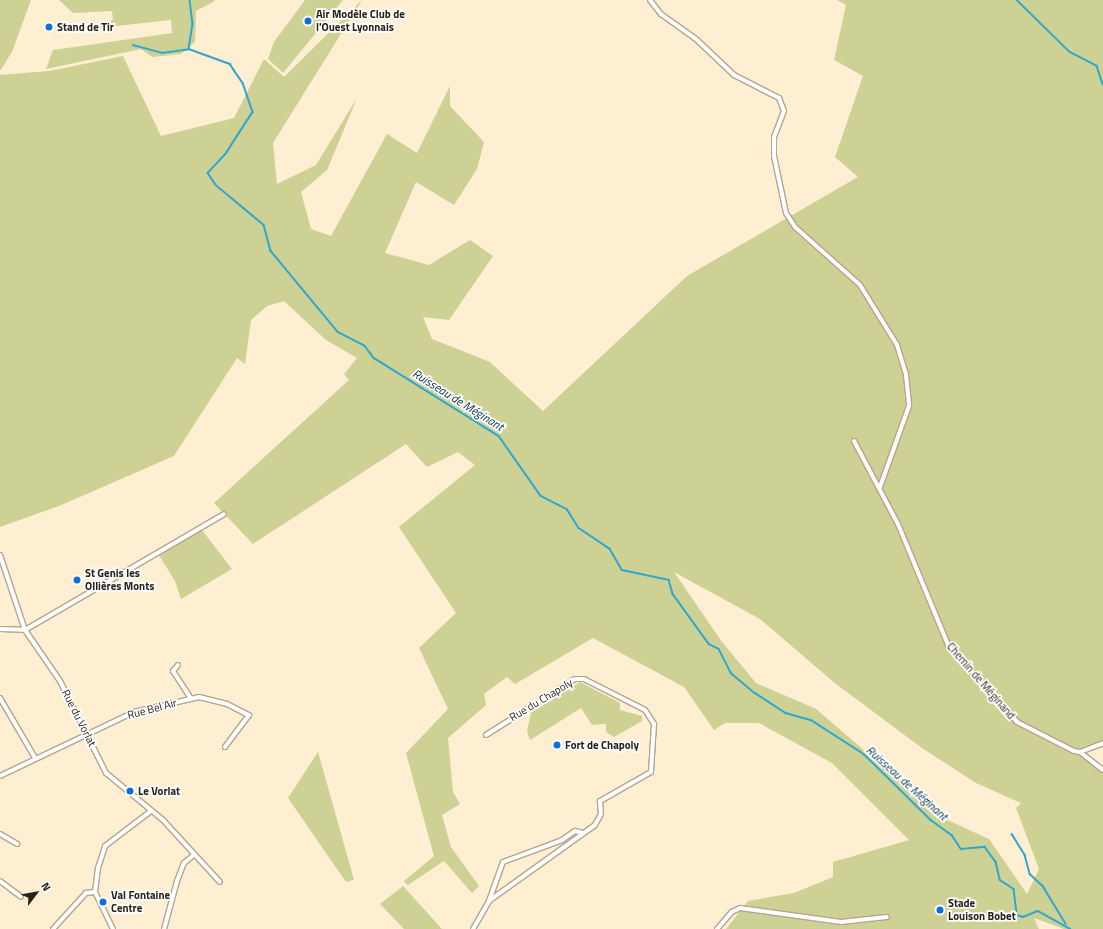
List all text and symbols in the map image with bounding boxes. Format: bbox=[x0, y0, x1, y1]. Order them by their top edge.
place label: Air Modèle Club de l'Ouest Lyonnais bbox=[316, 8, 405, 34]
marker: Air Modèle Club de l'Ouest Lyonnais bbox=[303, 16, 313, 26]
place label: Stand de Tir bbox=[57, 20, 114, 34]
marker: Stand de Tir bbox=[44, 22, 54, 32]
water label: Ruisseau de Méginant bbox=[410, 366, 506, 434]
place label: St Genis les Ollières Monts bbox=[85, 567, 154, 593]
marker: St Genis les Ollières Monts bbox=[72, 575, 82, 585]
street label: Chemin de Méginand bbox=[944, 640, 1018, 722]
street label: Rue du Chapoly bbox=[507, 676, 575, 724]
street label: Rue du Vorlat bbox=[59, 687, 99, 749]
street label: Rue Bel Air bbox=[126, 696, 178, 722]
place label: Fort de Chapoly bbox=[565, 738, 639, 752]
marker: Fort de Chapoly bbox=[552, 740, 562, 750]
water label: Ruisseau de Méginant bbox=[863, 743, 951, 823]
place label: Le Vorlat bbox=[138, 784, 180, 798]
marker: Le Vorlat bbox=[125, 786, 135, 796]
north arrow bbox=[16, 873, 56, 913]
text: N bbox=[37, 879, 55, 894]
place label: Val Fontaine Centre bbox=[111, 889, 170, 915]
marker: Val Fontaine Centre bbox=[98, 897, 108, 907]
place label: Stade Louison Bobet bbox=[948, 897, 1016, 923]
marker: Stade Louison Bobet bbox=[935, 905, 945, 915]

